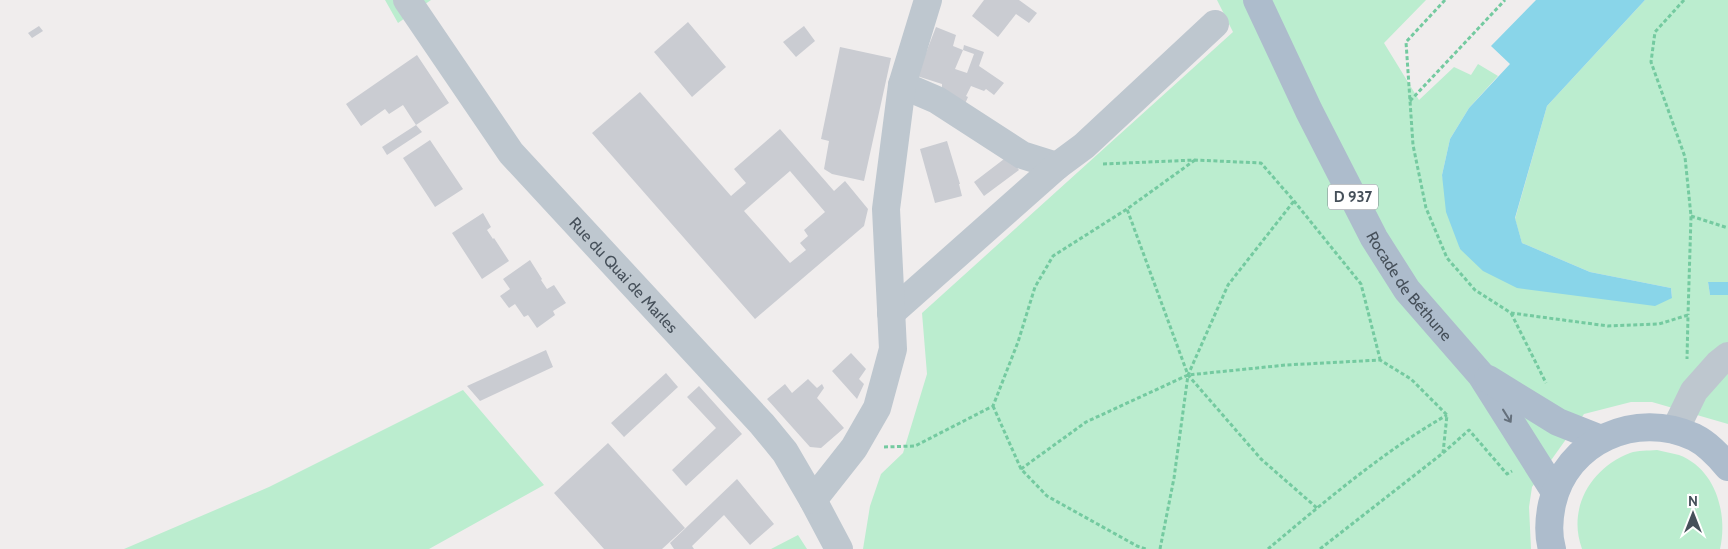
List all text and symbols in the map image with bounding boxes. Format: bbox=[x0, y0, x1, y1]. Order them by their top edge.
road number: D 937 bbox=[1328, 184, 1378, 210]
street label: Rue du Quai de Marles bbox=[566, 213, 682, 337]
street label: Rocade de Béthune bbox=[1363, 228, 1456, 345]
one-way arrow bbox=[1502, 409, 1512, 423]
north arrow bbox=[1668, 489, 1718, 539]
text: N bbox=[1688, 492, 1698, 510]

